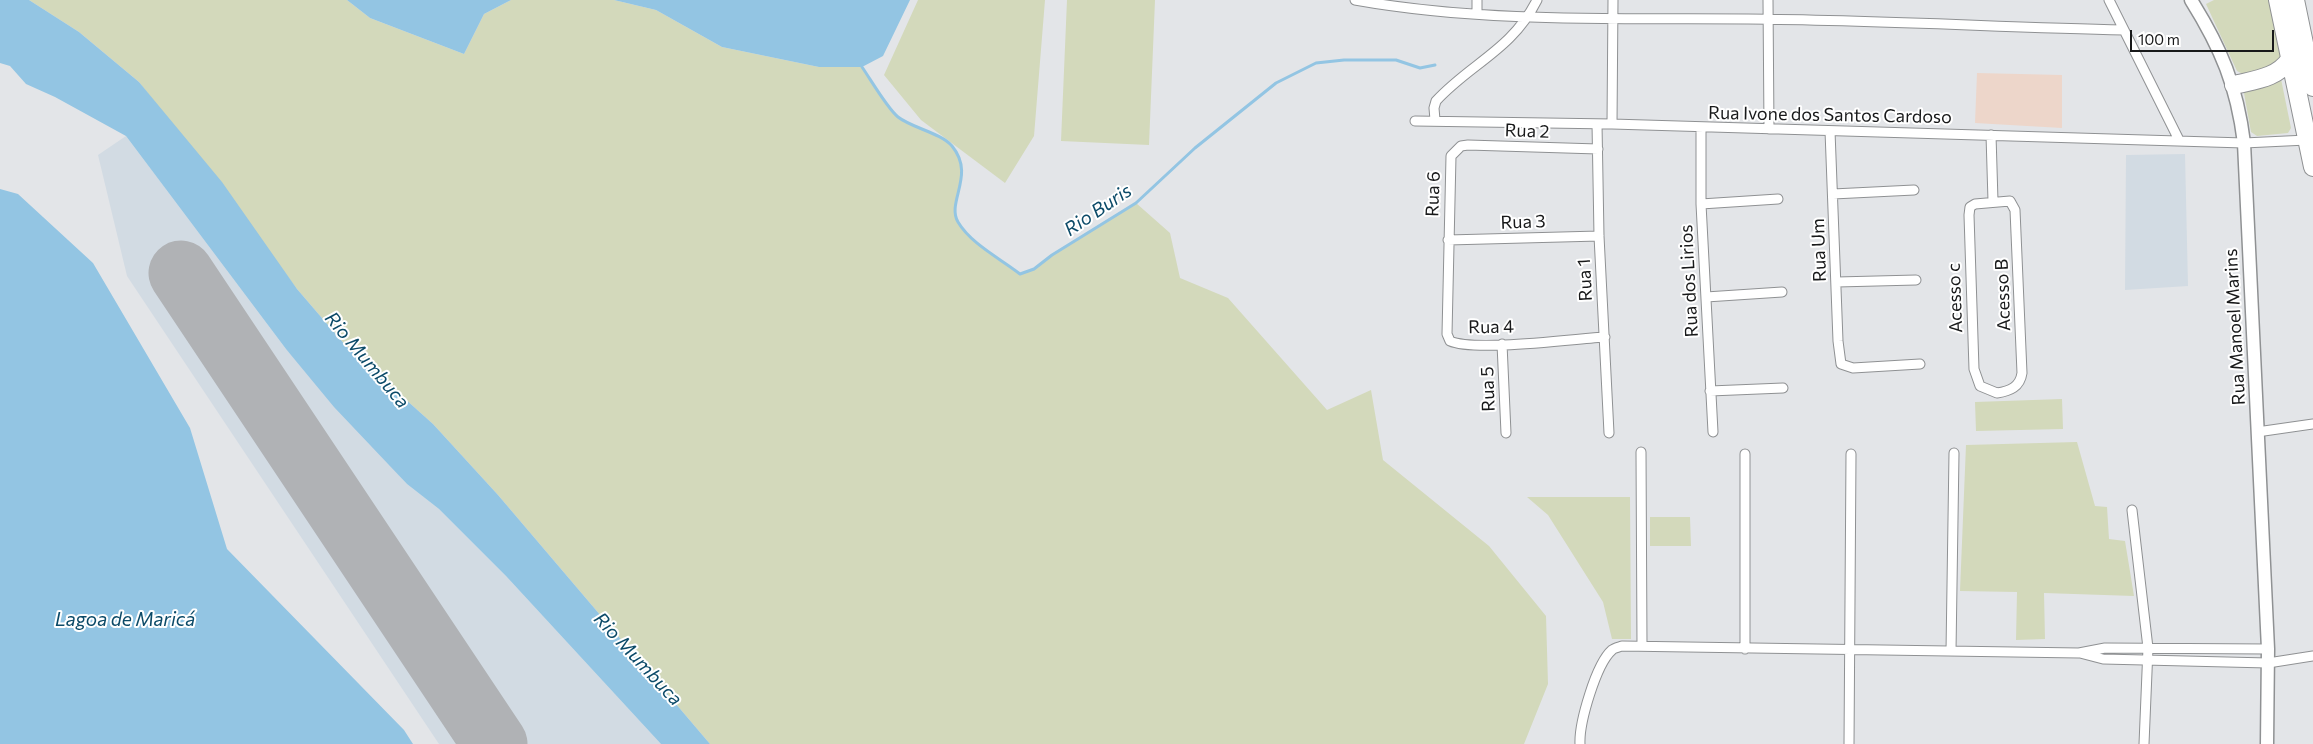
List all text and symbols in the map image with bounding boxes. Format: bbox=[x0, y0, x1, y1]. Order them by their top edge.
scale bar bbox=[2133, 20, 2277, 52]
text: 100 m bbox=[2138, 30, 2180, 48]
street label: Rua Ivone dos Santos Cardoso bbox=[1708, 102, 1952, 128]
street label: Rua 2 bbox=[1504, 119, 1550, 143]
street label: Rua 6 bbox=[1421, 171, 1445, 217]
water label: Rio Buris bbox=[1060, 179, 1136, 241]
street label: Rua 3 bbox=[1500, 210, 1546, 234]
street label: Rua Um bbox=[1807, 218, 1831, 282]
street label: Rua dos Lirios bbox=[1675, 224, 1703, 338]
street label: Rua Manoel Marins bbox=[2220, 248, 2250, 406]
street label: Rua 1 bbox=[1573, 258, 1597, 302]
street label: Acesso B bbox=[1991, 258, 2015, 332]
street label: Acesso c bbox=[1943, 263, 1967, 333]
water label: Rio Mumbuca bbox=[320, 307, 414, 413]
street label: Rua 4 bbox=[1468, 316, 1514, 338]
street label: Rua 5 bbox=[1476, 366, 1500, 412]
water label: Rio Mumbuca bbox=[589, 608, 687, 710]
water label: Lagoa de Maricá bbox=[55, 609, 195, 631]

